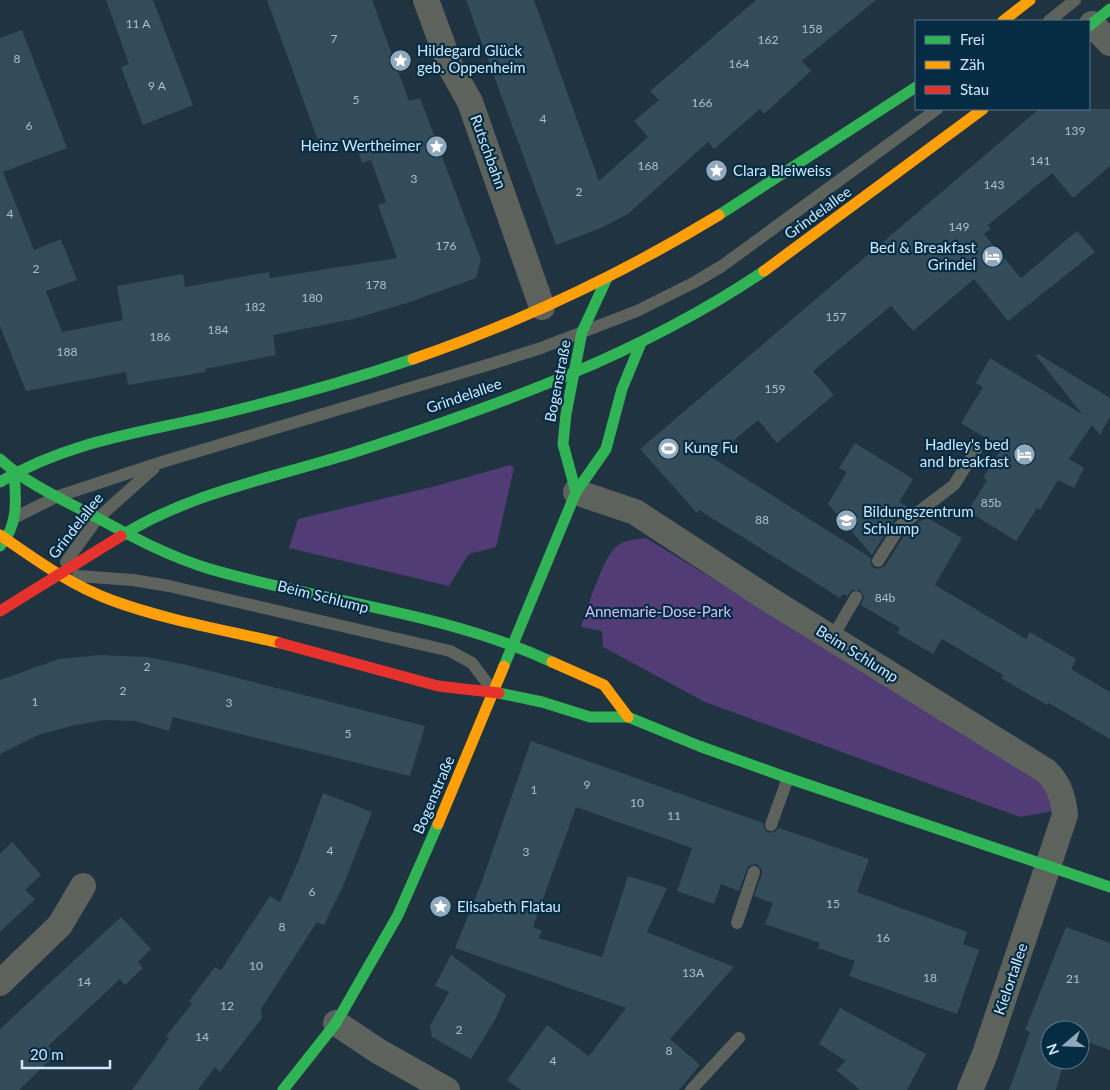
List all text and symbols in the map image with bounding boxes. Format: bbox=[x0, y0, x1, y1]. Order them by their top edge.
house number: 11 A bbox=[126, 16, 151, 31]
legend bbox=[915, 20, 1090, 110]
house number: 158 bbox=[802, 21, 822, 36]
text: Frei bbox=[960, 30, 985, 48]
house number: 7 bbox=[331, 31, 338, 46]
house number: 162 bbox=[758, 32, 778, 47]
place label: Hildegard Glück geb. Oppenheim bbox=[417, 41, 526, 76]
place icon: Hildegard Glück geb. Oppenheim bbox=[389, 48, 413, 72]
house number: 8 bbox=[14, 51, 21, 66]
text: Zäh bbox=[960, 55, 985, 73]
house number: 164 bbox=[729, 56, 749, 71]
house number: 9 A bbox=[148, 78, 167, 93]
text: Stau bbox=[960, 80, 989, 98]
house number: 5 bbox=[353, 92, 360, 107]
house number: 166 bbox=[692, 95, 712, 110]
house number: 4 bbox=[540, 111, 547, 126]
street label: Rutschbahn bbox=[467, 112, 511, 191]
house number: 6 bbox=[26, 118, 33, 133]
house number: 139 bbox=[1065, 123, 1085, 138]
place icon: Heinz Wertheimer bbox=[425, 134, 449, 158]
place label: Heinz Wertheimer bbox=[300, 136, 422, 154]
house number: 141 bbox=[1030, 153, 1050, 168]
house number: 168 bbox=[638, 158, 658, 173]
place icon: Clara Bleiweiss bbox=[705, 159, 729, 183]
place label: Clara Bleiweiss bbox=[733, 161, 831, 179]
house number: 3 bbox=[411, 171, 418, 186]
house number: 143 bbox=[984, 177, 1004, 192]
street label: Grindelallee bbox=[780, 182, 855, 243]
house number: 2 bbox=[576, 184, 583, 199]
house number: 4 bbox=[7, 206, 14, 221]
house number: 149 bbox=[949, 219, 969, 234]
house number: 176 bbox=[436, 238, 456, 253]
place label: Bed & Breakfast Grindel bbox=[870, 238, 977, 273]
hotel icon: Bed & Breakfast Grindel bbox=[980, 245, 1004, 269]
house number: 2 bbox=[33, 261, 40, 276]
house number: 178 bbox=[366, 277, 386, 292]
house number: 180 bbox=[302, 290, 322, 305]
house number: 182 bbox=[245, 299, 265, 314]
house number: 157 bbox=[826, 309, 846, 324]
house number: 184 bbox=[208, 322, 228, 337]
house number: 186 bbox=[150, 329, 170, 344]
street label: Bogenstraße bbox=[540, 338, 574, 423]
house number: 188 bbox=[57, 344, 77, 359]
street label: Grindelallee bbox=[424, 374, 504, 416]
house number: 159 bbox=[765, 381, 785, 396]
place label: Hadley's bed and breakfast bbox=[920, 435, 1010, 470]
sports icon: Kung Fu bbox=[656, 436, 680, 460]
place label: Kung Fu bbox=[684, 438, 738, 456]
hotel icon: Hadley's bed and breakfast bbox=[1013, 442, 1037, 466]
street label: Grindelallee bbox=[44, 489, 107, 562]
house number: 85b bbox=[981, 495, 1002, 510]
place label: Bildungszentrum Schlump bbox=[863, 502, 973, 537]
school or university icon: Bildungszentrum Schlump bbox=[835, 509, 859, 533]
house number: 88 bbox=[755, 512, 769, 527]
street label: Beim Schlump bbox=[276, 576, 371, 616]
house number: 84b bbox=[875, 590, 896, 605]
park label: Annemarie-Dose-Park bbox=[585, 602, 731, 620]
street label: Beim Schlump bbox=[813, 621, 902, 686]
house number: 2 bbox=[144, 659, 151, 674]
house number: 2 bbox=[120, 683, 127, 698]
house number: 1 bbox=[32, 694, 39, 709]
house number: 3 bbox=[226, 695, 233, 710]
house number: 5 bbox=[345, 726, 352, 741]
street label: Bogenstraße bbox=[409, 753, 458, 836]
house number: 9 bbox=[584, 777, 591, 792]
house number: 1 bbox=[531, 782, 538, 797]
house number: 10 bbox=[630, 795, 644, 810]
house number: 11 bbox=[667, 808, 681, 823]
house number: 4 bbox=[327, 843, 334, 858]
house number: 3 bbox=[523, 844, 530, 859]
house number: 6 bbox=[309, 884, 316, 899]
place icon: Elisabeth Flatau bbox=[429, 895, 453, 919]
house number: 15 bbox=[826, 896, 840, 911]
place label: Elisabeth Flatau bbox=[457, 897, 561, 915]
house number: 8 bbox=[279, 919, 286, 934]
house number: 16 bbox=[876, 930, 890, 945]
street label: Kielortallee bbox=[989, 940, 1031, 1017]
house number: 10 bbox=[249, 958, 263, 973]
house number: 13A bbox=[682, 965, 705, 980]
house number: 18 bbox=[923, 970, 937, 985]
house number: 21 bbox=[1066, 971, 1080, 986]
house number: 14 bbox=[77, 974, 91, 989]
house number: 12 bbox=[220, 998, 234, 1013]
north arrow bbox=[1040, 1020, 1090, 1070]
house number: 2 bbox=[456, 1022, 463, 1037]
house number: 14 bbox=[195, 1029, 209, 1044]
scale bar bbox=[22, 1038, 110, 1070]
text: N bbox=[1042, 1042, 1062, 1057]
house number: 8 bbox=[666, 1043, 673, 1058]
text: 20 m bbox=[30, 1045, 64, 1063]
house number: 4 bbox=[550, 1053, 557, 1068]

